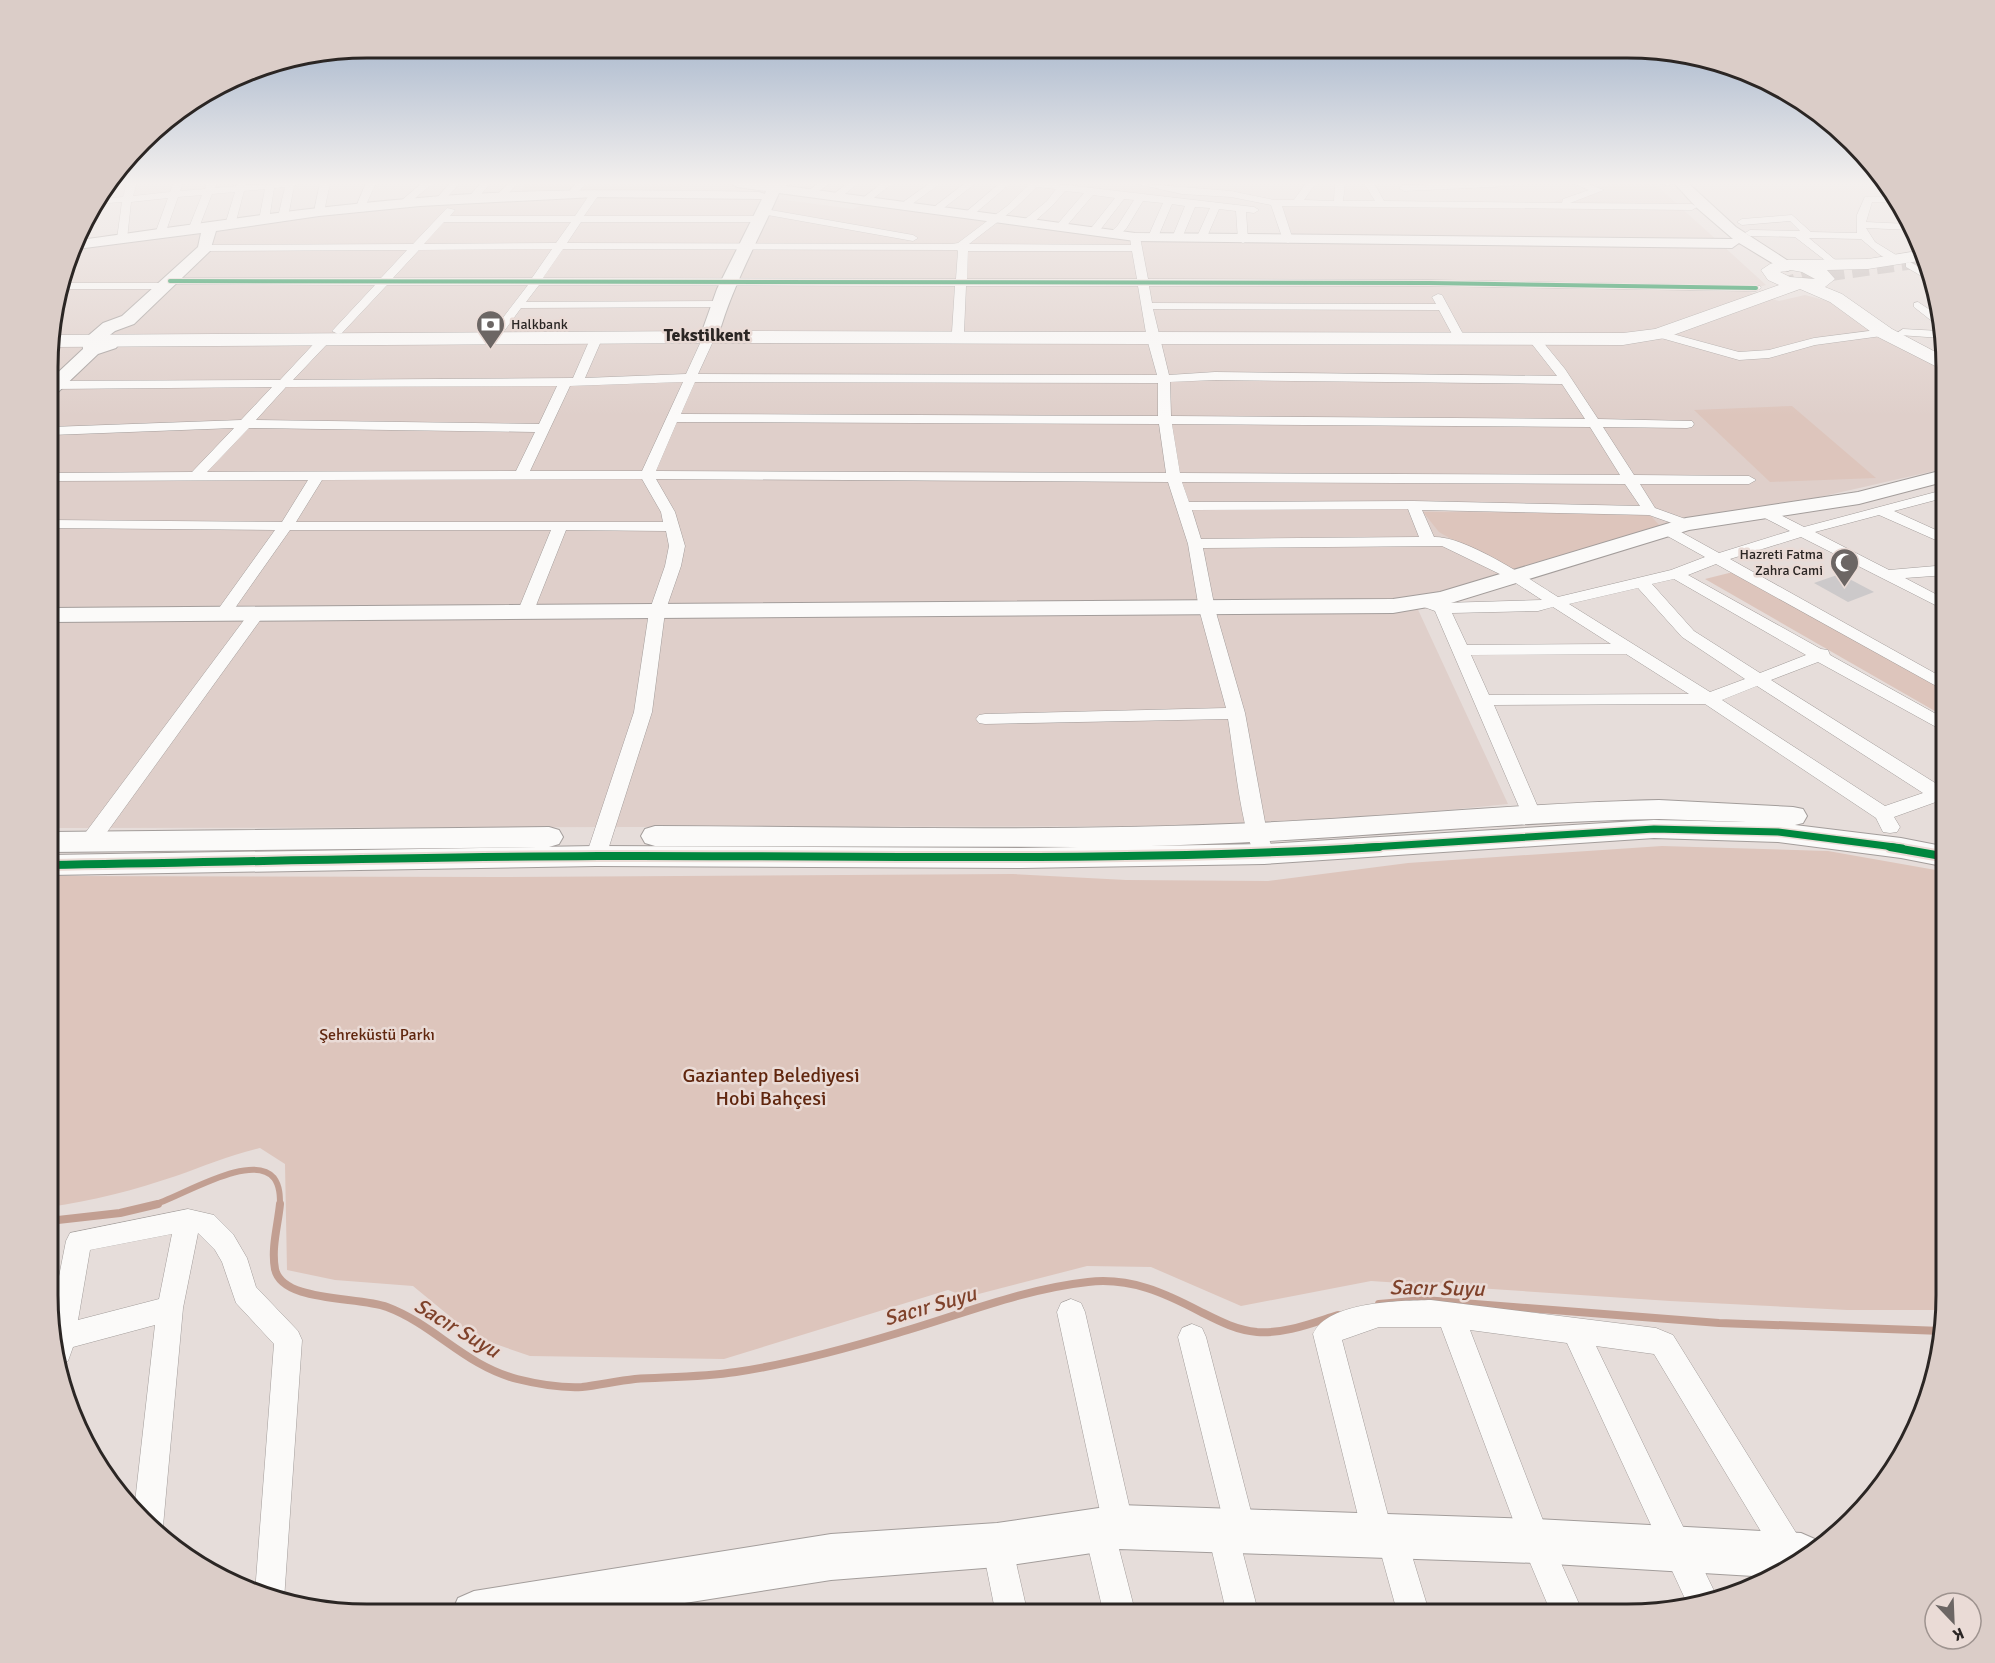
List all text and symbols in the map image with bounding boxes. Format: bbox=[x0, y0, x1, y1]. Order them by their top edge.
bank icon: Halkbank bbox=[474, 308, 506, 350]
place label: Halkbank bbox=[511, 316, 568, 333]
district label: Tekstilkent bbox=[664, 324, 750, 346]
place label: Hazreti Fatma Zahra Cami bbox=[1739, 546, 1823, 579]
mosque icon: Hazreti Fatma Zahra Cami bbox=[1828, 546, 1860, 588]
park label: Şehreküstü Parkı bbox=[319, 1025, 435, 1045]
park label: Gaziantep Belediyesi Hobi Bahçesi bbox=[682, 1063, 860, 1111]
water label: Sacır Suyu bbox=[1389, 1274, 1486, 1302]
water label: Sacır Suyu bbox=[881, 1280, 981, 1332]
water label: Sacır Suyu bbox=[410, 1292, 506, 1364]
north arrow bbox=[1923, 1591, 1983, 1651]
text: K bbox=[1950, 1623, 1967, 1645]

